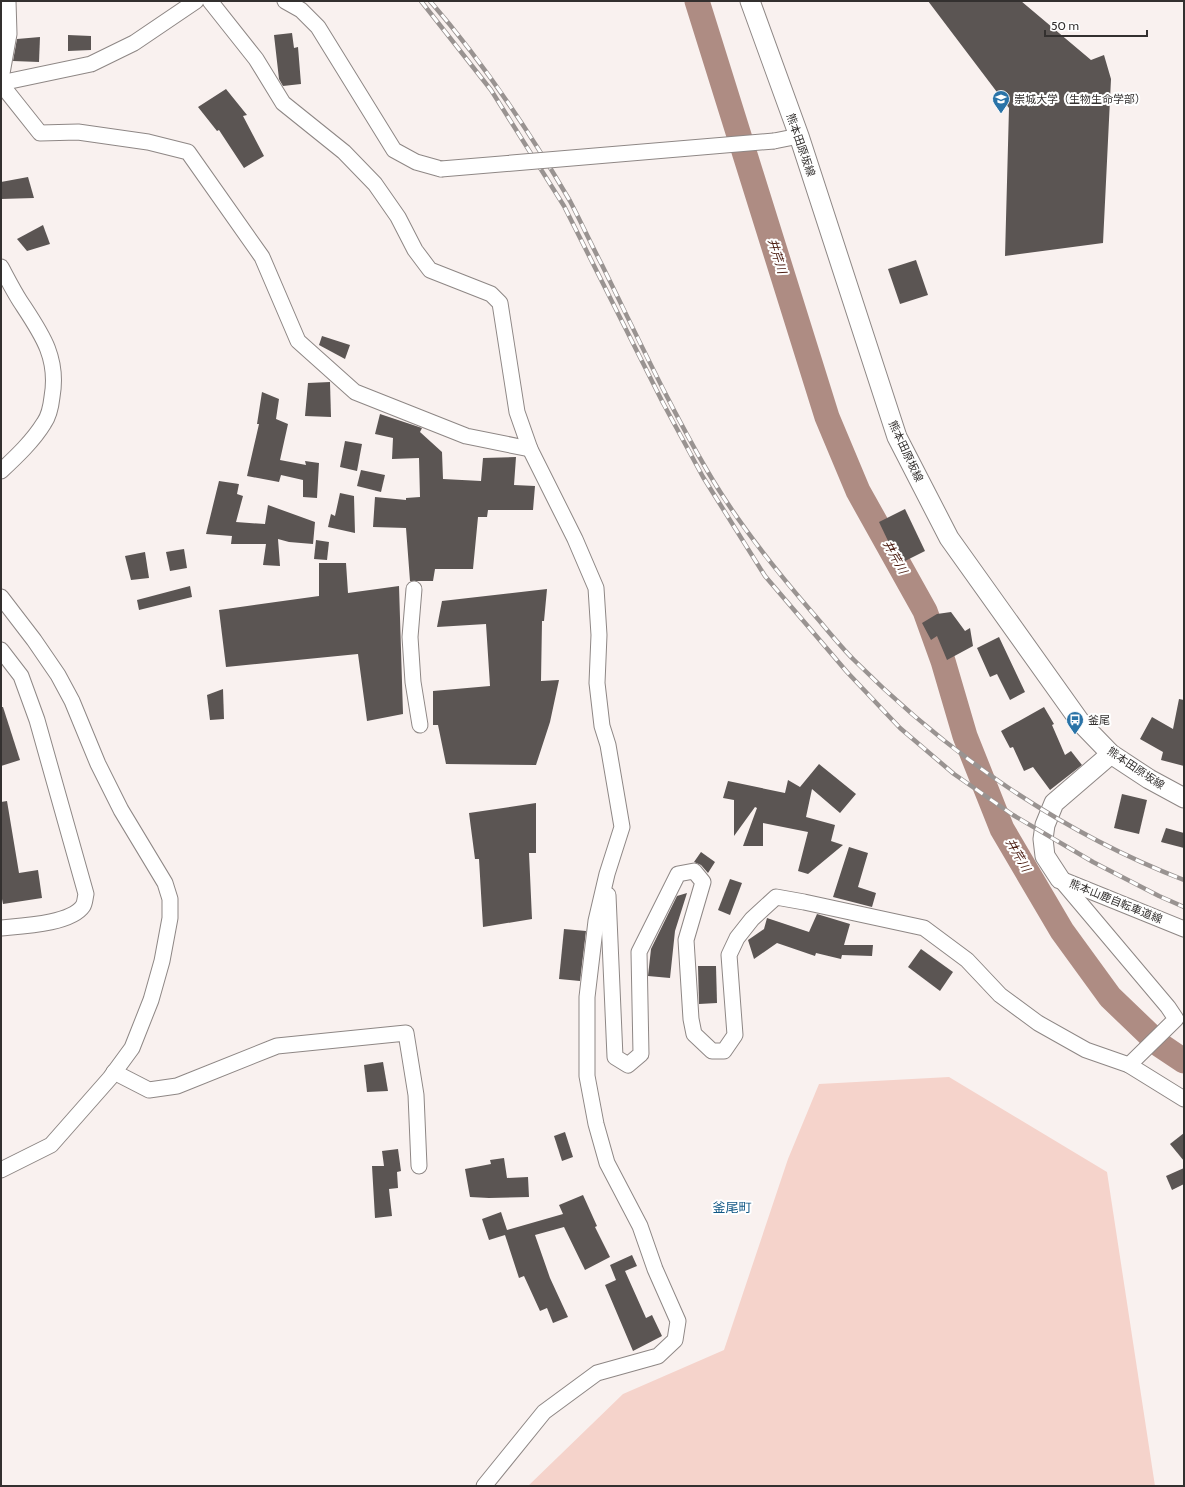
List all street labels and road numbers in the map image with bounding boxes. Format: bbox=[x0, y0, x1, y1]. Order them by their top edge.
street label: 熊本田原坂線 bbox=[784, 112, 818, 178]
street label: 熊本田原坂線 bbox=[886, 418, 926, 484]
street label: 熊本田原坂線 bbox=[1105, 744, 1167, 792]
street label: 熊本山鹿自転車道線 bbox=[1067, 876, 1165, 926]

